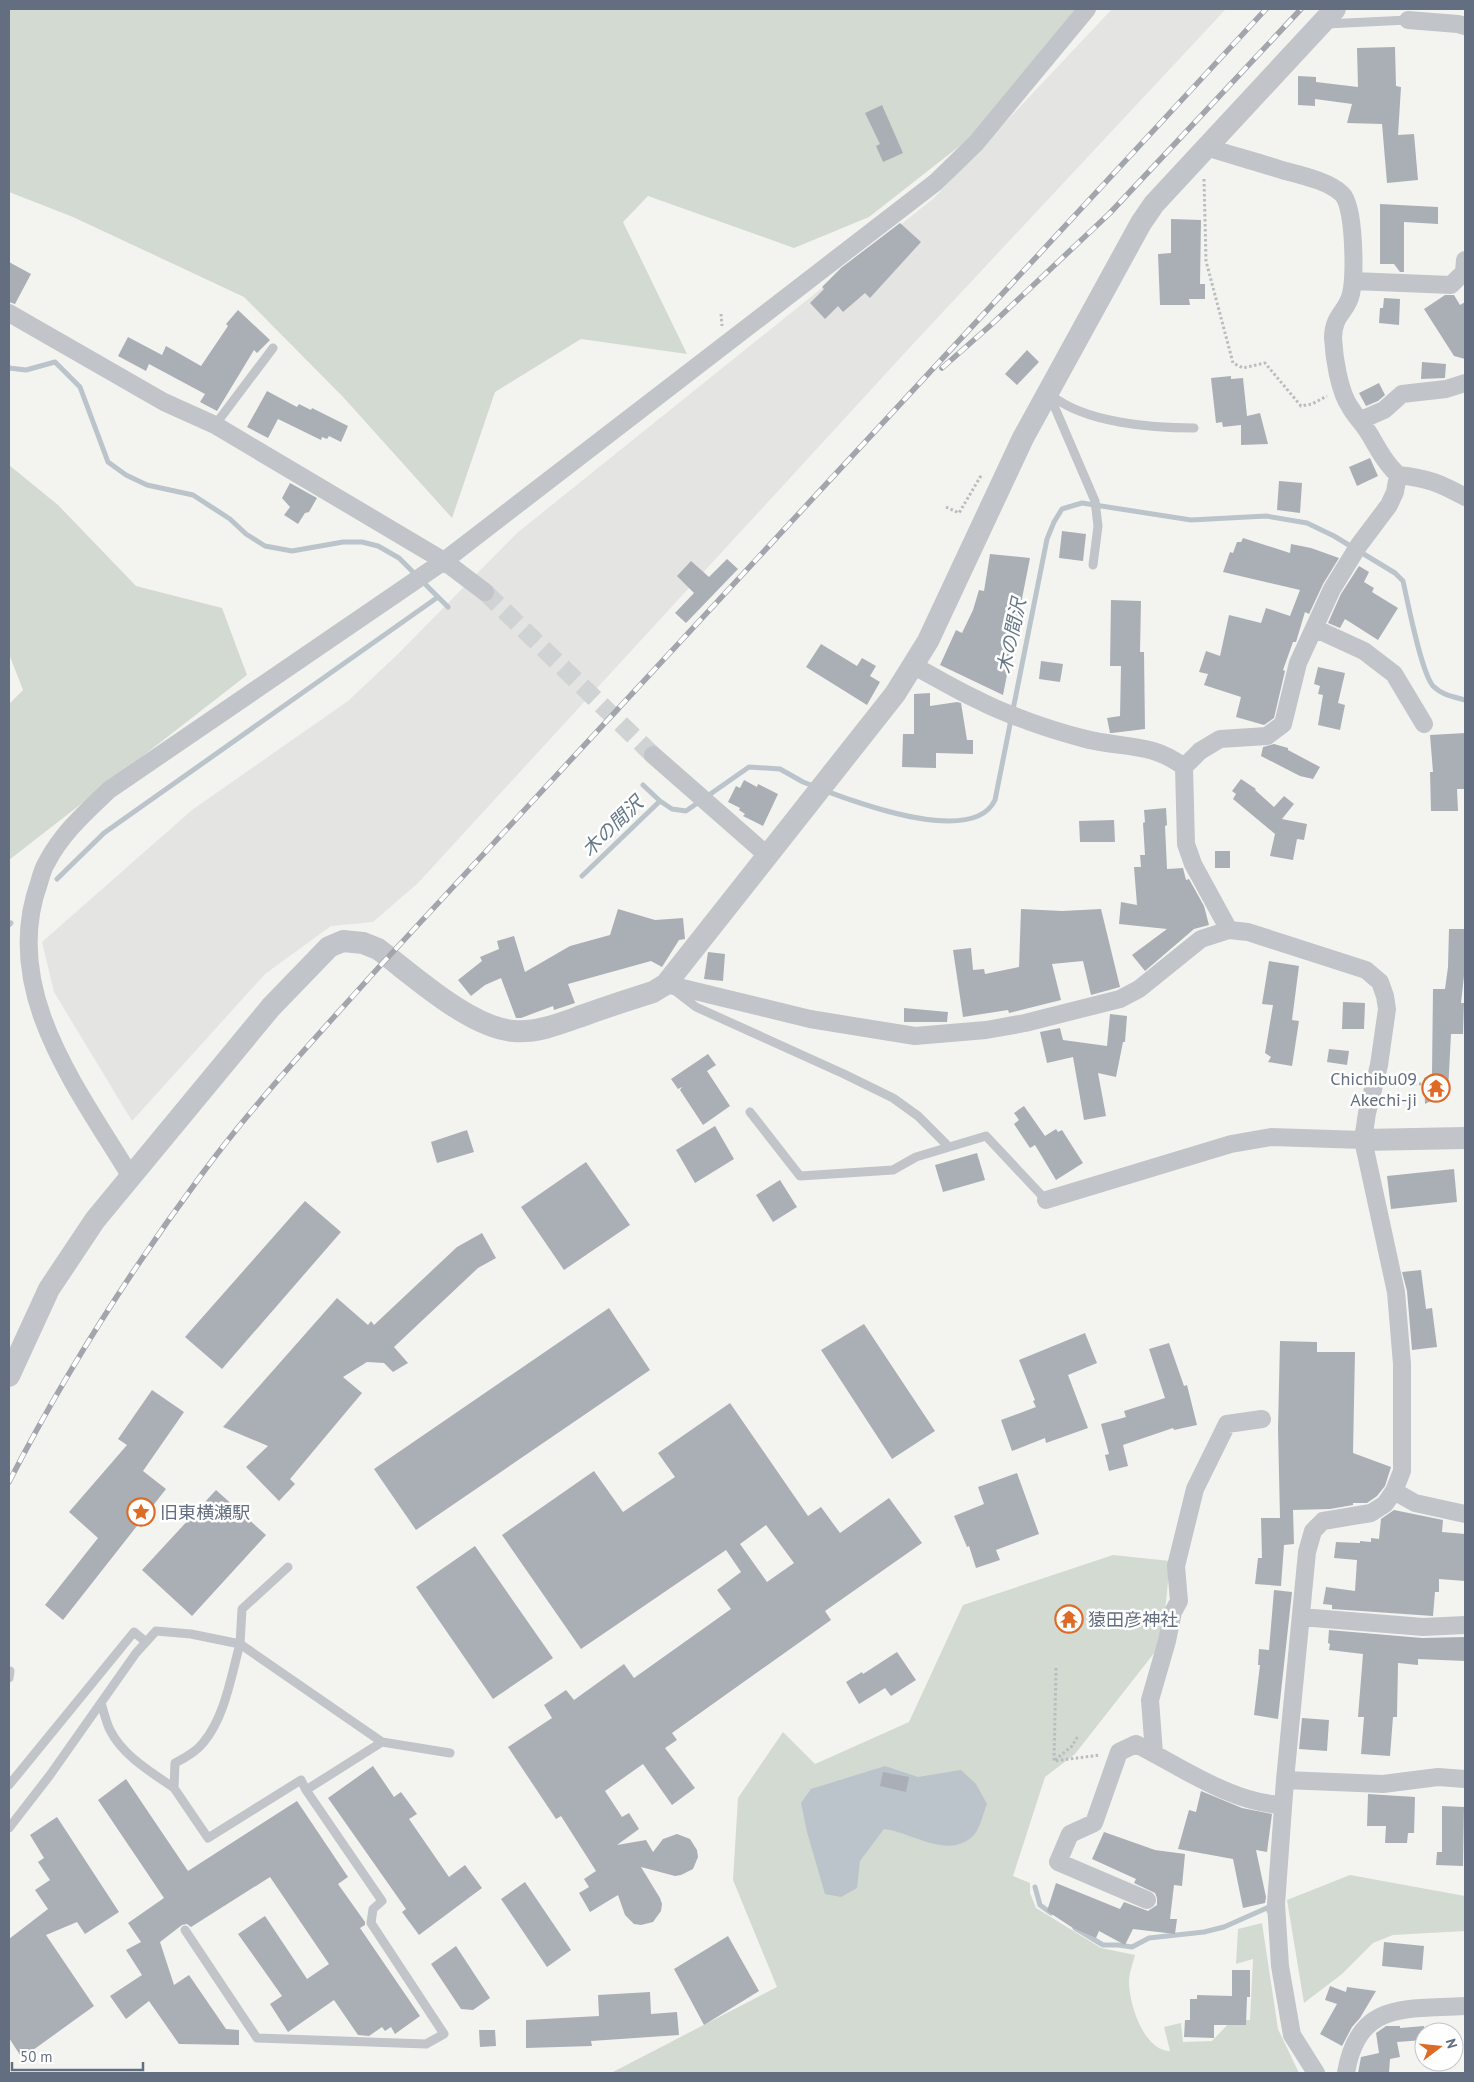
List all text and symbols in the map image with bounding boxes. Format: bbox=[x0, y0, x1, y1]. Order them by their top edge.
water label: 木の間沢 bbox=[991, 593, 1031, 676]
water label: 木の間沢 bbox=[576, 789, 650, 861]
place label: Chichibu09 Akechi-ji bbox=[1330, 1067, 1417, 1111]
temple icon: Chichibu09 Akechi-ji bbox=[1421, 1073, 1451, 1103]
place icon: 旧東横瀬駅 bbox=[126, 1497, 156, 1527]
place label: 旧東横瀬駅 bbox=[160, 1501, 250, 1524]
temple icon: 猿田彦神社 bbox=[1054, 1604, 1084, 1634]
place label: 猿田彦神社 bbox=[1088, 1608, 1178, 1631]
north arrow bbox=[1414, 2022, 1464, 2072]
text: N bbox=[1442, 2037, 1461, 2050]
scale bar bbox=[12, 2040, 144, 2072]
text: 50 m bbox=[20, 2047, 53, 2066]

